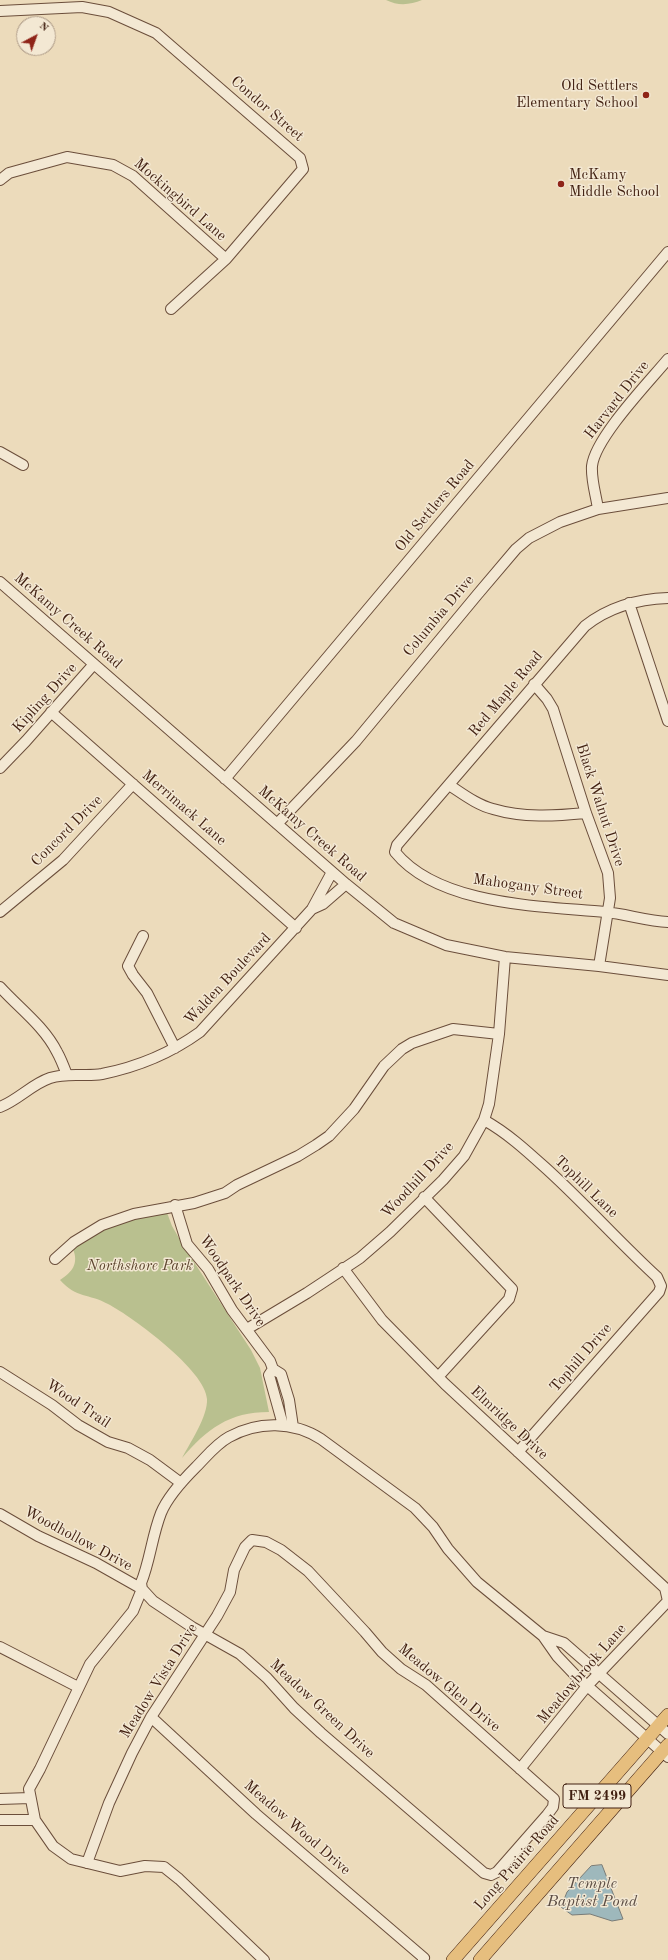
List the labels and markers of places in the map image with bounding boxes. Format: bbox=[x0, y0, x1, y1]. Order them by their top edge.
place label: Old Settlers Elementary School bbox=[516, 77, 638, 112]
marker: Old Settlers Elementary School bbox=[641, 90, 651, 100]
place label: McKamy Middle School bbox=[569, 166, 659, 201]
marker: McKamy Middle School bbox=[556, 179, 566, 189]

